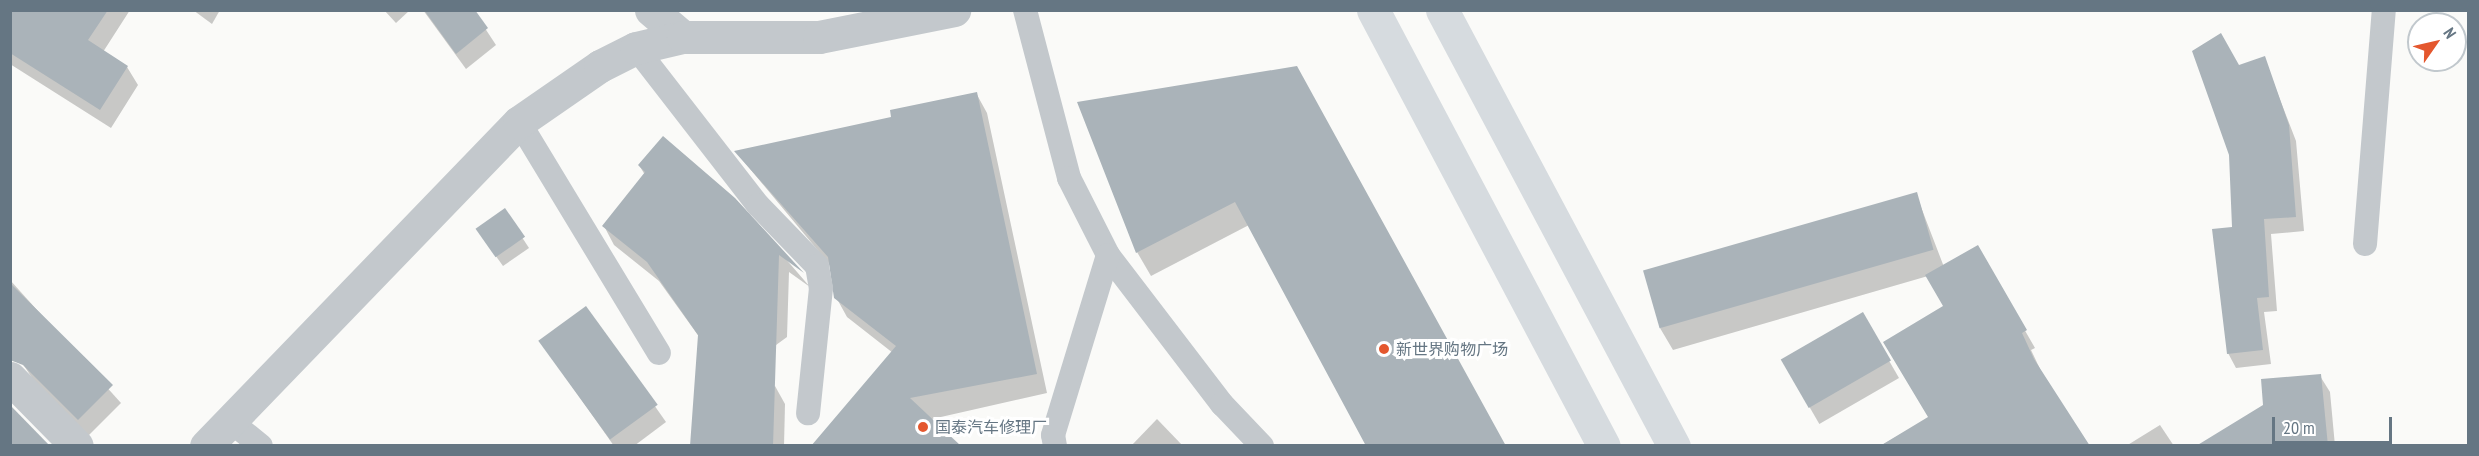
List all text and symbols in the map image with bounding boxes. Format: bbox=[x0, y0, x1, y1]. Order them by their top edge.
north arrow bbox=[2407, 12, 2467, 72]
text: N bbox=[2440, 24, 2461, 42]
place label: 新世界购物广场 bbox=[1396, 339, 1508, 359]
marker: 新世界购物广场 bbox=[1377, 342, 1391, 356]
scale bar bbox=[2275, 405, 2395, 443]
text: 20 m bbox=[2283, 416, 2315, 439]
place label: 国泰汽车修理厂 bbox=[935, 417, 1047, 437]
marker: 国泰汽车修理厂 bbox=[916, 420, 930, 434]

